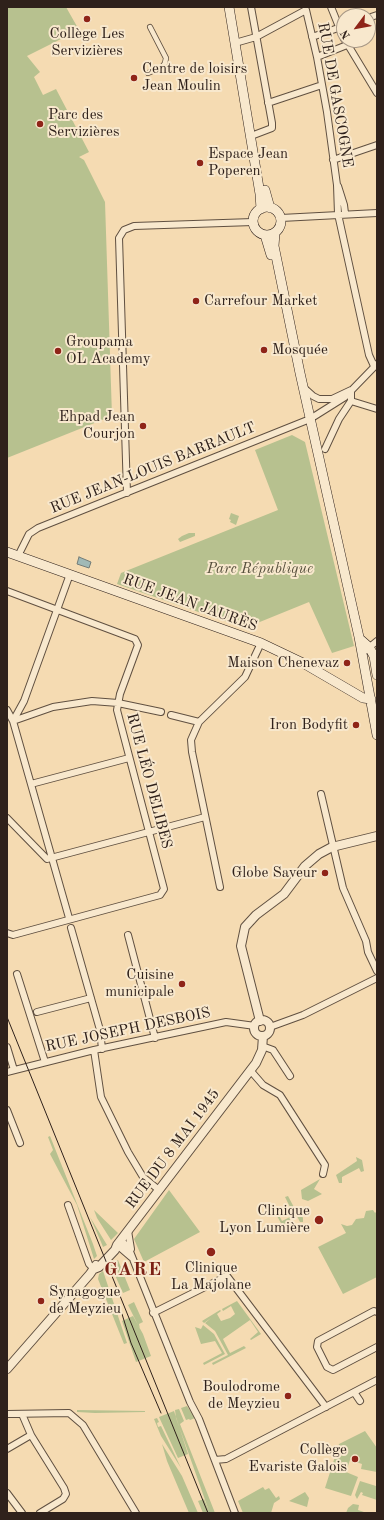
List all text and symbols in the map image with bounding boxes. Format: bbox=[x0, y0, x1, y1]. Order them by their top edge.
north arrow bbox=[336, 8, 376, 48]
marker: Collège Les Servizières bbox=[82, 14, 92, 24]
street label: RUE DE GASCOGNE bbox=[313, 21, 357, 169]
place label: Collège Les Servizières bbox=[49, 25, 125, 60]
place label: Centre de loisirs Jean Moulin bbox=[142, 60, 247, 95]
marker: Centre de loisirs Jean Moulin bbox=[129, 73, 139, 83]
place label: Parc des Servizières bbox=[48, 106, 119, 141]
marker: Parc des Servizières bbox=[35, 119, 45, 129]
place label: Espace Jean Poperen bbox=[208, 145, 288, 180]
marker: Espace Jean Poperen bbox=[195, 158, 205, 168]
place label: Carrefour Market bbox=[204, 292, 317, 310]
marker: Carrefour Market bbox=[191, 296, 201, 306]
place label: Groupama OL Academy bbox=[66, 333, 151, 368]
place label: Mosquée bbox=[272, 341, 328, 359]
marker: Mosquée bbox=[259, 345, 269, 355]
marker: Groupama OL Academy bbox=[53, 346, 63, 356]
place label: Ehpad Jean Courjon bbox=[59, 408, 135, 443]
street label: RUE JEAN-LOUIS BARRAULT bbox=[48, 418, 258, 518]
marker: Ehpad Jean Courjon bbox=[138, 421, 148, 431]
park label: Parc République bbox=[207, 560, 313, 578]
street label: RUE JEAN JAURÈS bbox=[120, 570, 260, 636]
place label: Maison Chenevaz bbox=[227, 654, 339, 672]
marker: Maison Chenevaz bbox=[342, 658, 352, 668]
street label: RUE LÉO DELIBES bbox=[122, 711, 176, 851]
place label: Iron Bodyfit bbox=[269, 716, 348, 734]
marker: Iron Bodyfit bbox=[351, 720, 361, 730]
place label: Globe Saveur bbox=[231, 864, 317, 882]
marker: Globe Saveur bbox=[320, 868, 330, 878]
place label: Cuisine municipale bbox=[105, 966, 174, 1001]
marker: Cuisine municipale bbox=[177, 979, 187, 989]
street label: RUE JOSEPH DESBOIS bbox=[44, 1004, 212, 1056]
street label: RUE DU 8 MAI 1945 bbox=[122, 1086, 224, 1212]
place label: Clinique Lyon Lumière bbox=[219, 1202, 310, 1237]
marker: Clinique Lyon Lumière bbox=[313, 1214, 325, 1226]
marker: Clinique La Majolane bbox=[205, 1246, 217, 1258]
district label: GARE bbox=[104, 1259, 162, 1281]
place label: Clinique La Majolane bbox=[171, 1259, 251, 1294]
place label: Synagogue de Meyzieu bbox=[49, 1283, 121, 1318]
marker: Synagogue de Meyzieu bbox=[36, 1296, 46, 1306]
place label: Boulodrome de Meyzieu bbox=[202, 1378, 280, 1413]
marker: Boulodrome de Meyzieu bbox=[283, 1391, 293, 1401]
place label: Collège Evariste Galois bbox=[248, 1441, 347, 1476]
marker: Collège Evariste Galois bbox=[350, 1454, 360, 1464]

